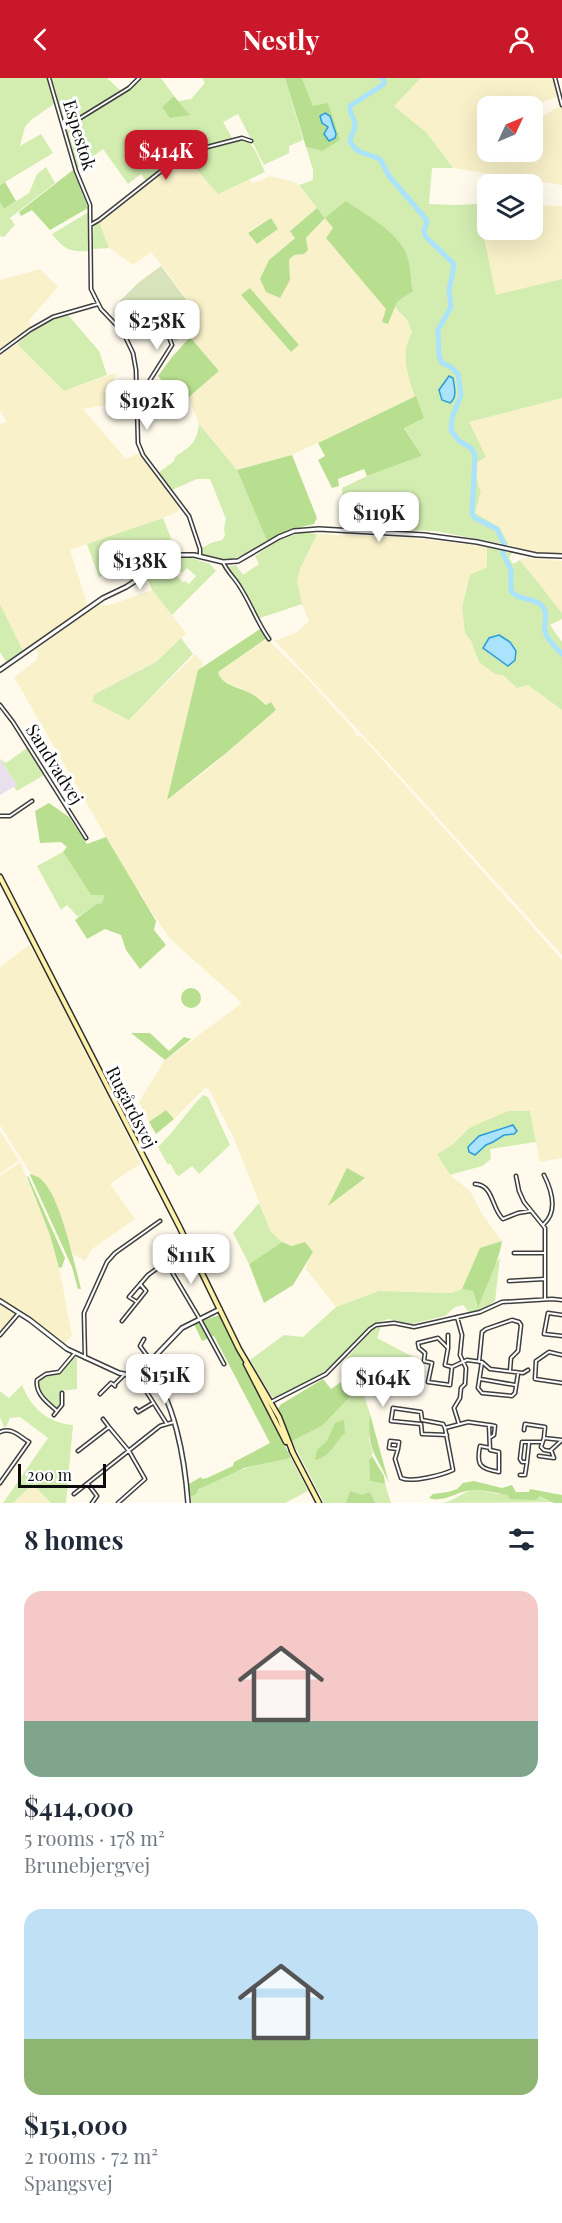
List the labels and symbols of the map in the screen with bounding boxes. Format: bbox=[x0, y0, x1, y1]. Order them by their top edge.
north arrow bbox=[477, 96, 543, 162]
street label: Espestok bbox=[58, 97, 102, 173]
pin: $414K bbox=[124, 130, 208, 181]
pin: $258K bbox=[115, 300, 199, 351]
pin: $192K bbox=[105, 380, 189, 431]
pin: $119K bbox=[337, 492, 421, 543]
pin: $138K bbox=[98, 540, 182, 591]
street label: Sandvadvej bbox=[21, 719, 89, 809]
street label: Rugårdsvej bbox=[101, 1062, 163, 1152]
pin: $111K bbox=[149, 1234, 233, 1285]
pin: $151K bbox=[123, 1354, 207, 1405]
pin: $164K bbox=[341, 1357, 425, 1408]
scale bar bbox=[18, 1461, 106, 1488]

